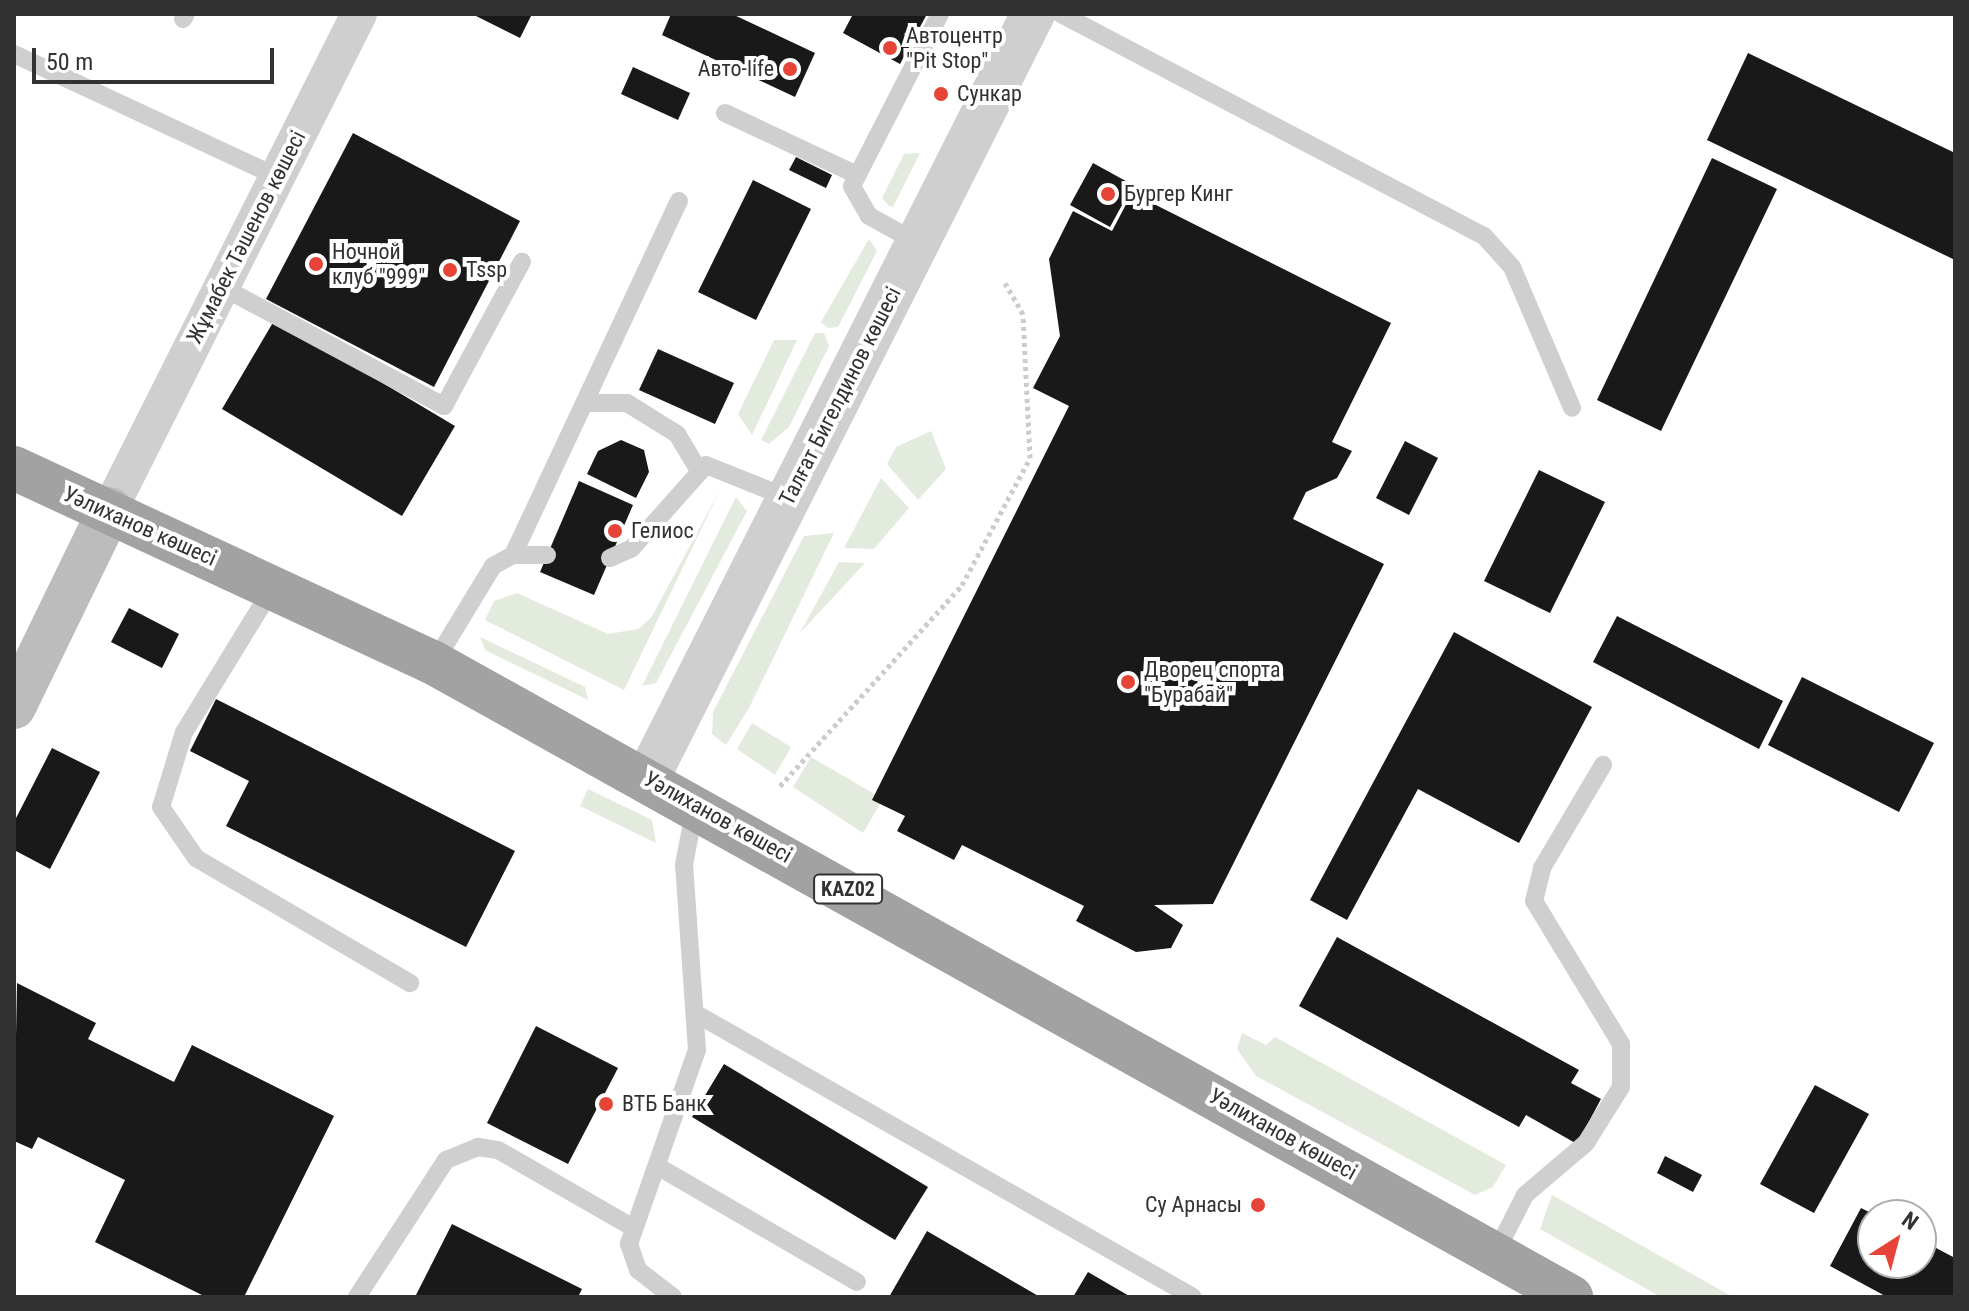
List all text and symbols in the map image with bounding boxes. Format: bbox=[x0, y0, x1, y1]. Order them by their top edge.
place label: Автоцентр "Pit Stop" bbox=[906, 22, 1003, 74]
scale bar bbox=[36, 32, 278, 82]
marker: Автоцентр "Pit Stop" bbox=[881, 39, 899, 57]
text: 50 m bbox=[46, 48, 93, 76]
place label: Авто-life bbox=[698, 56, 774, 82]
marker: Авто-life bbox=[781, 60, 799, 78]
place label: Сункар bbox=[957, 81, 1022, 107]
marker: Сункар bbox=[932, 85, 950, 103]
street label: Жұмабек Тәшенов көшесі bbox=[181, 126, 311, 348]
place label: Бургер Кинг bbox=[1124, 181, 1233, 207]
marker: Бургер Кинг bbox=[1099, 185, 1117, 203]
place label: Ночной клуб "999" bbox=[332, 238, 425, 290]
marker: Ночной клуб "999" bbox=[307, 255, 325, 273]
place label: Tssp bbox=[466, 257, 507, 283]
marker: Tssp bbox=[441, 261, 459, 279]
street label: Талғат Бигелдинов көшесі bbox=[773, 282, 907, 510]
street label: Уәлиханов көшесі bbox=[59, 480, 221, 572]
place label: Гелиос bbox=[631, 518, 694, 544]
marker: Гелиос bbox=[606, 522, 624, 540]
place label: Дворец спорта "Бурабай" bbox=[1144, 656, 1281, 708]
marker: Дворец спорта "Бурабай" bbox=[1119, 673, 1137, 691]
street label: Уәлиханов көшесі bbox=[639, 765, 797, 869]
road number: KАZ02 bbox=[812, 873, 884, 905]
street label: Уәлиханов көшесі bbox=[1204, 1082, 1362, 1186]
place label: ВТБ Банк bbox=[622, 1091, 707, 1117]
marker: ВТБ Банк bbox=[597, 1095, 615, 1113]
place label: Су Арнасы bbox=[1145, 1192, 1242, 1218]
marker: Су Арнасы bbox=[1249, 1196, 1267, 1214]
north arrow bbox=[1857, 1199, 1937, 1279]
text: N bbox=[1897, 1207, 1923, 1235]

